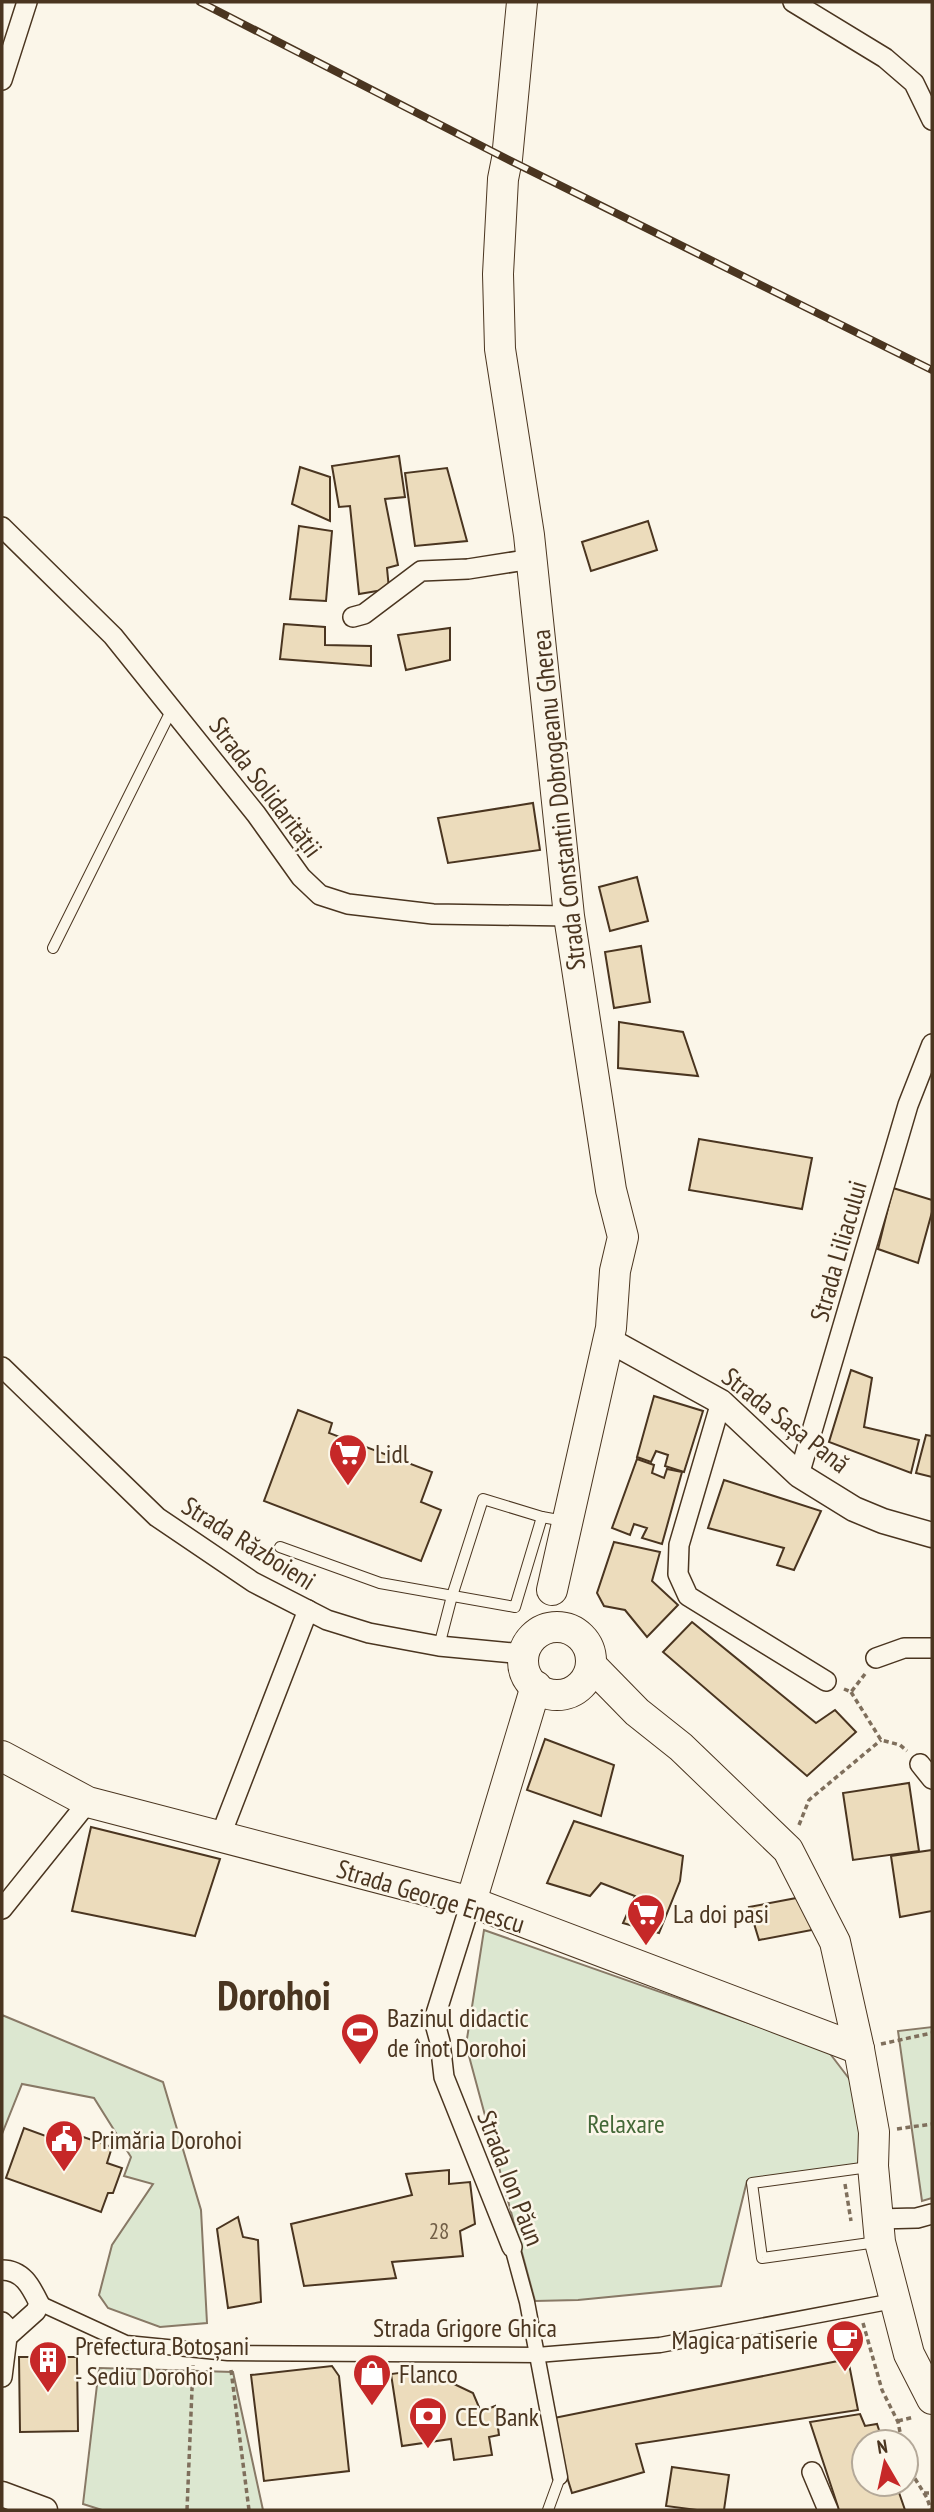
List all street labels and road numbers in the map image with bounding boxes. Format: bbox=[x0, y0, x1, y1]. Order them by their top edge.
street label: Strada Constantin Dobrogeanu Gherea bbox=[524, 628, 592, 972]
street label: Strada Solidarității bbox=[202, 710, 330, 864]
street label: Strada Liliacului bbox=[802, 1177, 874, 1325]
street label: Strada Sașa Pană bbox=[716, 1360, 856, 1480]
street label: Strada Războieni bbox=[176, 1489, 322, 1597]
street label: Strada George Enescu bbox=[333, 1852, 529, 1940]
street label: Strada Ion Păun bbox=[470, 2106, 552, 2250]
street label: Strada Grigore Ghica bbox=[373, 2311, 557, 2344]

